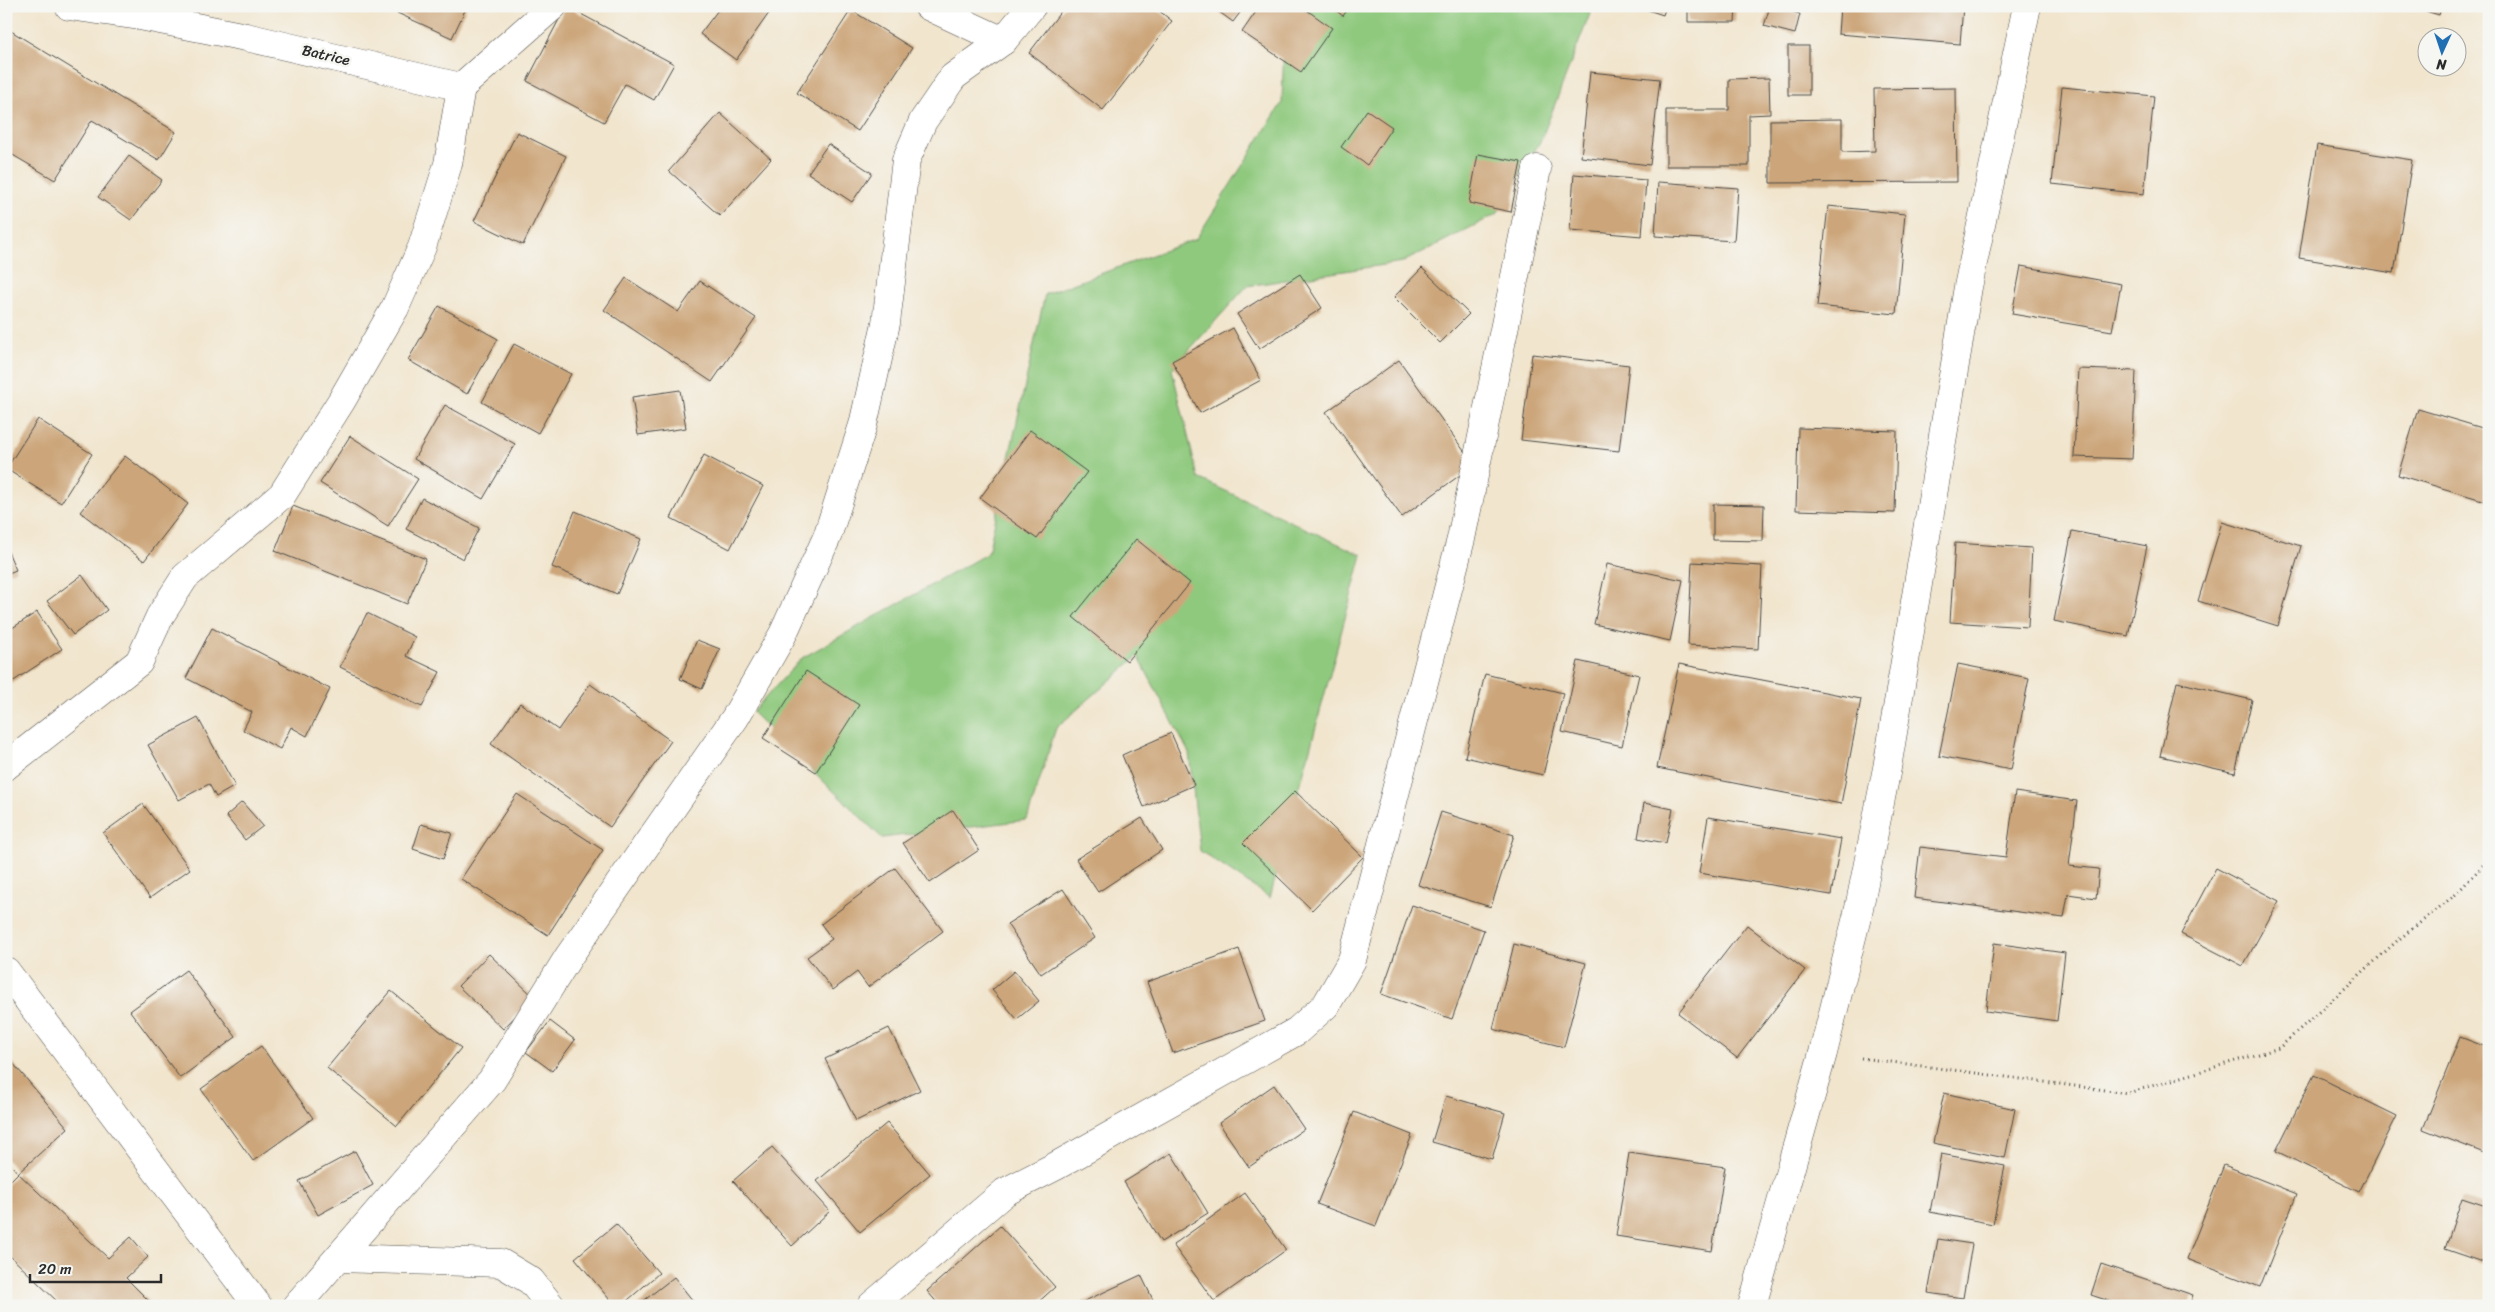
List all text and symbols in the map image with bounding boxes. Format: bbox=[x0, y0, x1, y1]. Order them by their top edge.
north arrow bbox=[2418, 28, 2468, 78]
street label: Batrice bbox=[299, 37, 353, 73]
text: N bbox=[2436, 52, 2448, 77]
scale bar bbox=[30, 1252, 161, 1284]
text: 20 m bbox=[38, 1256, 72, 1282]

